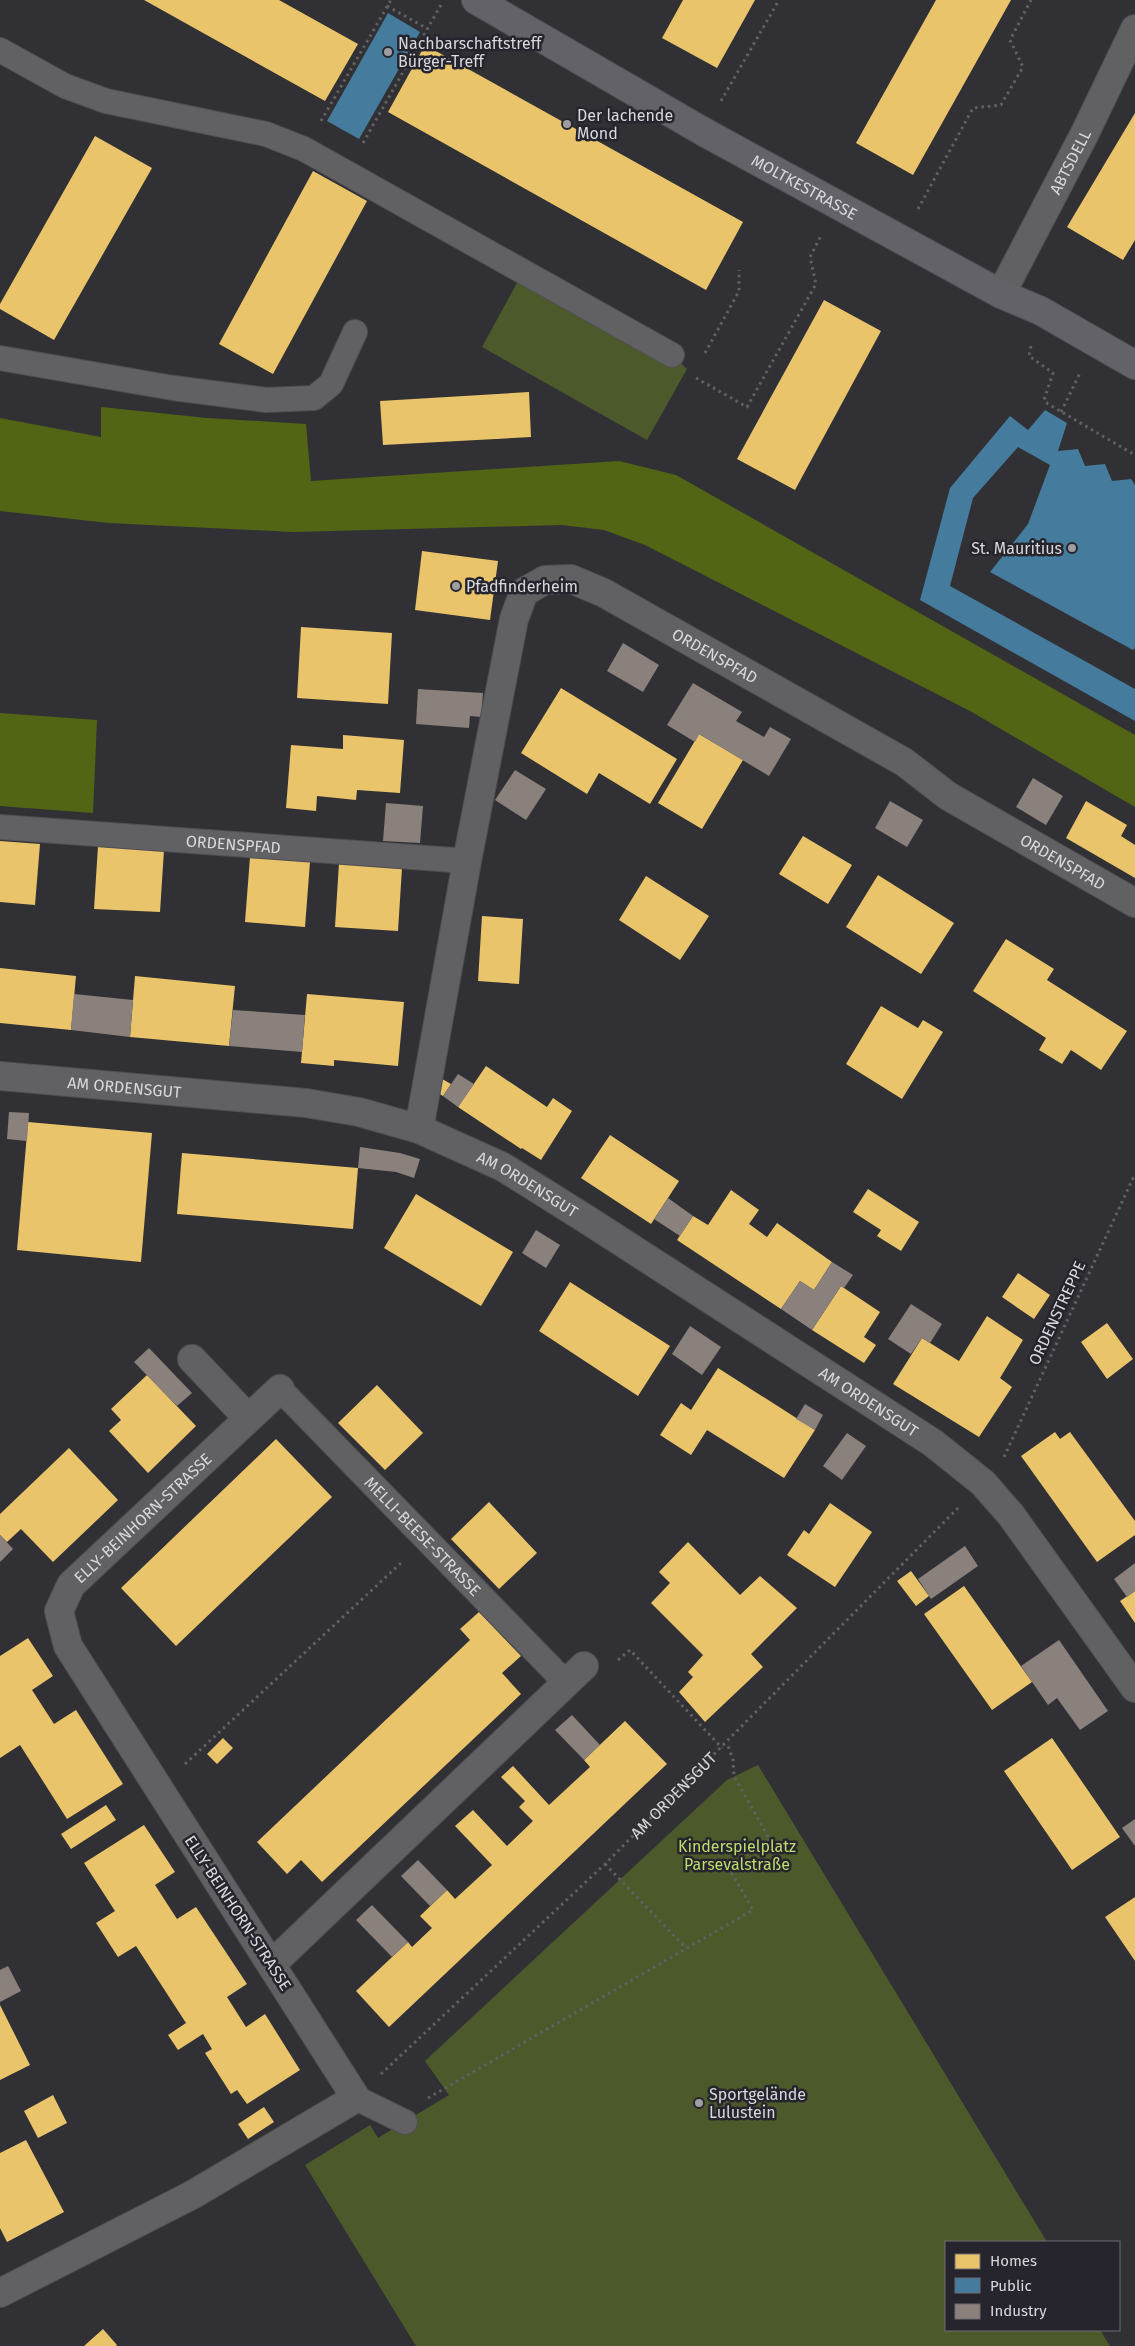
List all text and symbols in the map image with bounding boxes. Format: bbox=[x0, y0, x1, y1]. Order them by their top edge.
place label: Nachbarschaftstreff Bürger-Treff bbox=[398, 34, 543, 71]
marker: Nachbarschaftstreff Bürger-Treff bbox=[382, 46, 394, 58]
place label: Der lachende Mond bbox=[577, 106, 673, 143]
marker: Der lachende Mond bbox=[561, 118, 573, 130]
street label: ABTSDELL bbox=[1045, 127, 1095, 197]
street label: MOLTKESTRASSE bbox=[748, 150, 861, 223]
place label: St. Mauritius bbox=[971, 539, 1062, 558]
marker: St. Mauritius bbox=[1066, 542, 1078, 554]
place label: Pfadfinderheim bbox=[466, 577, 578, 596]
marker: Pfadfinderheim bbox=[450, 580, 462, 592]
street label: ORDENSPFAD bbox=[669, 624, 761, 687]
street label: ORDENSPFAD bbox=[1017, 830, 1109, 894]
street label: ORDENSPFAD bbox=[185, 831, 282, 857]
street label: AM ORDENSGUT bbox=[67, 1073, 183, 1102]
street label: AM ORDENSGUT bbox=[474, 1147, 582, 1221]
street label: ORDENSTREPPE bbox=[1025, 1258, 1089, 1368]
street label: AM ORDENSGUT bbox=[816, 1363, 922, 1441]
street label: ELLY-BEINHORN-STRASSE bbox=[70, 1449, 215, 1587]
street label: MELLI-BEESE-STRASSE bbox=[361, 1472, 485, 1600]
street label: AM ORDENSGUT bbox=[626, 1747, 721, 1842]
street label: ELLY-BEINHORN-STRASSE bbox=[181, 1832, 295, 1994]
park label: Kinderspielplatz Parsevalstraße bbox=[678, 1837, 796, 1874]
place label: Sportgelände Lulustein bbox=[709, 2085, 806, 2122]
marker: Sportgelände Lulustein bbox=[693, 2097, 705, 2109]
legend bbox=[945, 2241, 1120, 2331]
text: Homes bbox=[990, 2252, 1037, 2270]
text: Public bbox=[990, 2277, 1032, 2295]
text: Industry bbox=[990, 2302, 1047, 2320]

